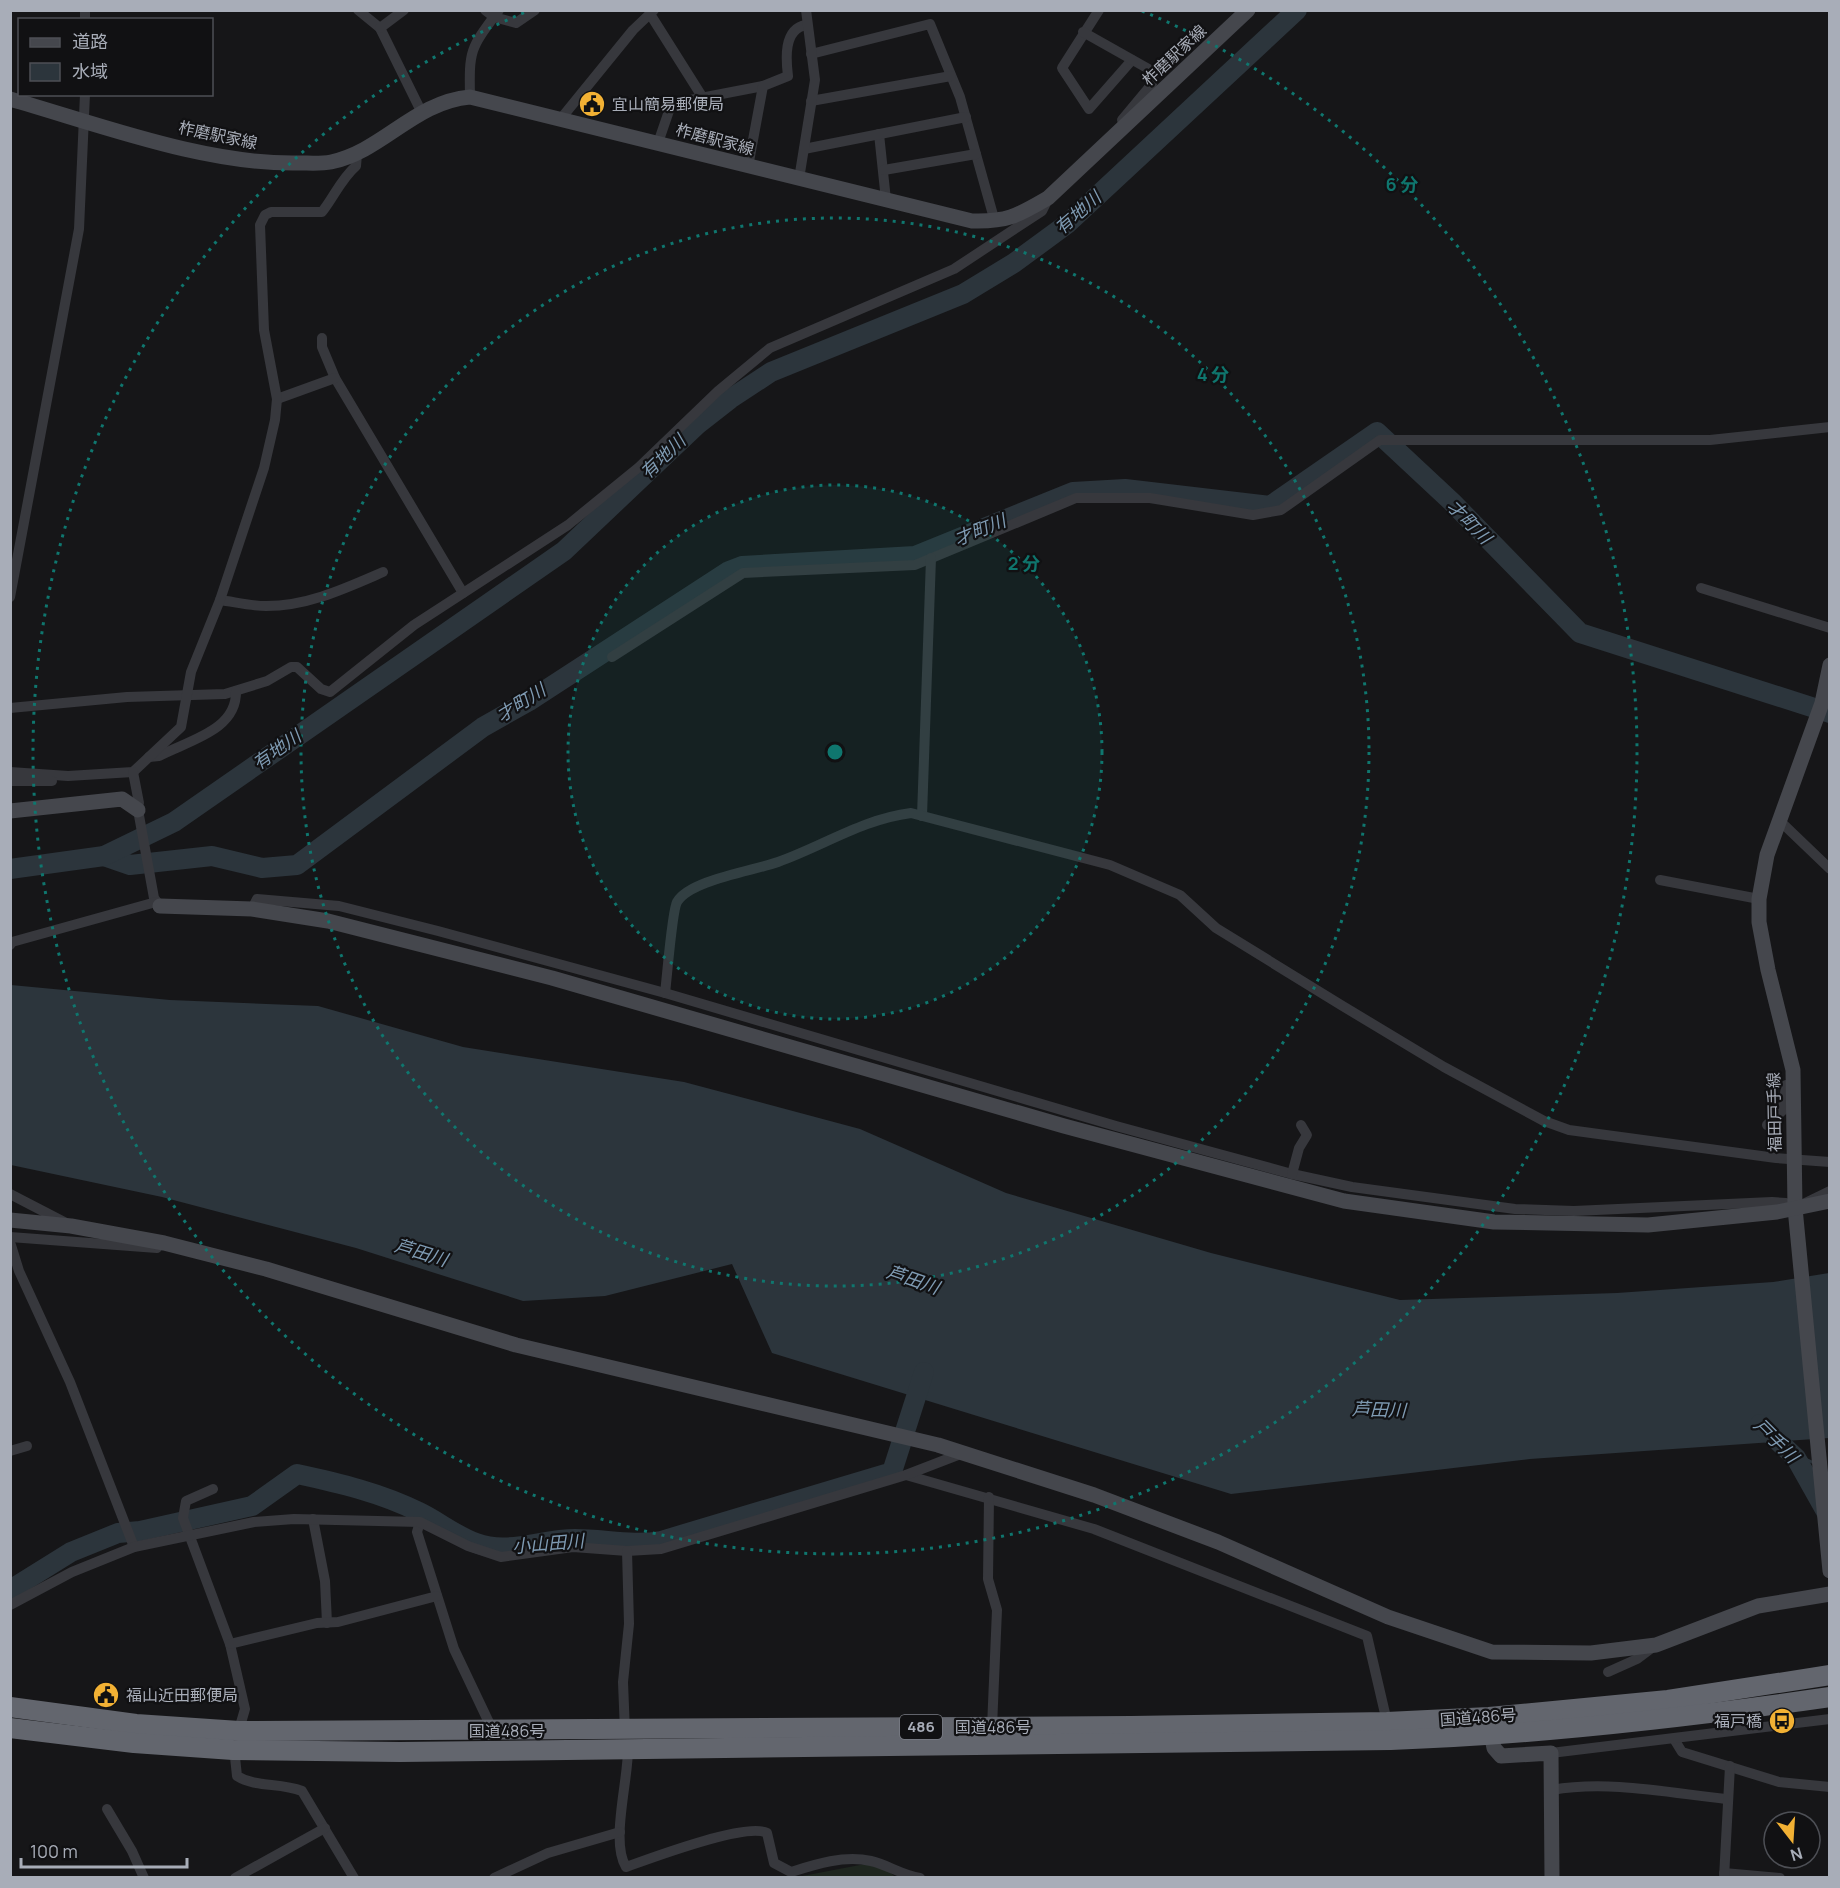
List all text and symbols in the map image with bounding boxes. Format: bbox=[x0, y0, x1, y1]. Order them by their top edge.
legend bbox=[18, 18, 213, 96]
street label: 柞磨駅家線 bbox=[1137, 20, 1211, 90]
text: 道路 bbox=[72, 29, 108, 53]
text: 水域 bbox=[72, 59, 108, 83]
public building icon: 宜山簡易郵便局 bbox=[577, 89, 607, 119]
place label: 宜山簡易郵便局 bbox=[612, 93, 724, 115]
street label: 柞磨駅家線 bbox=[177, 116, 259, 154]
street label: 柞磨駅家線 bbox=[674, 118, 756, 160]
text: 6 分 bbox=[1386, 172, 1418, 196]
water label: 有地川 bbox=[1049, 184, 1107, 239]
text: 4 分 bbox=[1197, 362, 1229, 386]
water label: 有地川 bbox=[635, 428, 692, 484]
water label: 才町川 bbox=[1442, 494, 1499, 550]
water label: 才町川 bbox=[950, 507, 1011, 550]
text: 2 分 bbox=[1008, 551, 1040, 575]
water label: 才町川 bbox=[491, 677, 551, 727]
water label: 有地川 bbox=[247, 723, 307, 774]
centre of rings bbox=[825, 742, 845, 762]
street label: 福田戸手線 bbox=[1762, 1072, 1786, 1152]
water label: 芦田川 bbox=[392, 1233, 453, 1272]
water label: 芦田川 bbox=[884, 1259, 945, 1300]
water label: 芦田川 bbox=[1352, 1396, 1408, 1422]
water label: 戸手川 bbox=[1749, 1413, 1806, 1469]
water label: 小山田川 bbox=[511, 1528, 587, 1558]
public building icon: 福山近田郵便局 bbox=[91, 1680, 121, 1710]
place label: 福山近田郵便局 bbox=[126, 1684, 238, 1706]
street label: 国道486号 bbox=[1439, 1703, 1517, 1731]
bus stop icon: 福戸橋 bbox=[1767, 1706, 1797, 1736]
place label: 福戸橋 bbox=[1714, 1710, 1762, 1732]
road number: 486 bbox=[900, 1715, 942, 1739]
street label: 国道486号 bbox=[955, 1716, 1031, 1738]
street label: 国道486号 bbox=[469, 1720, 545, 1742]
north arrow bbox=[1762, 1810, 1822, 1870]
scale bar bbox=[21, 1831, 188, 1869]
text: 100 m bbox=[30, 1839, 78, 1863]
text: N bbox=[1788, 1842, 1805, 1867]

